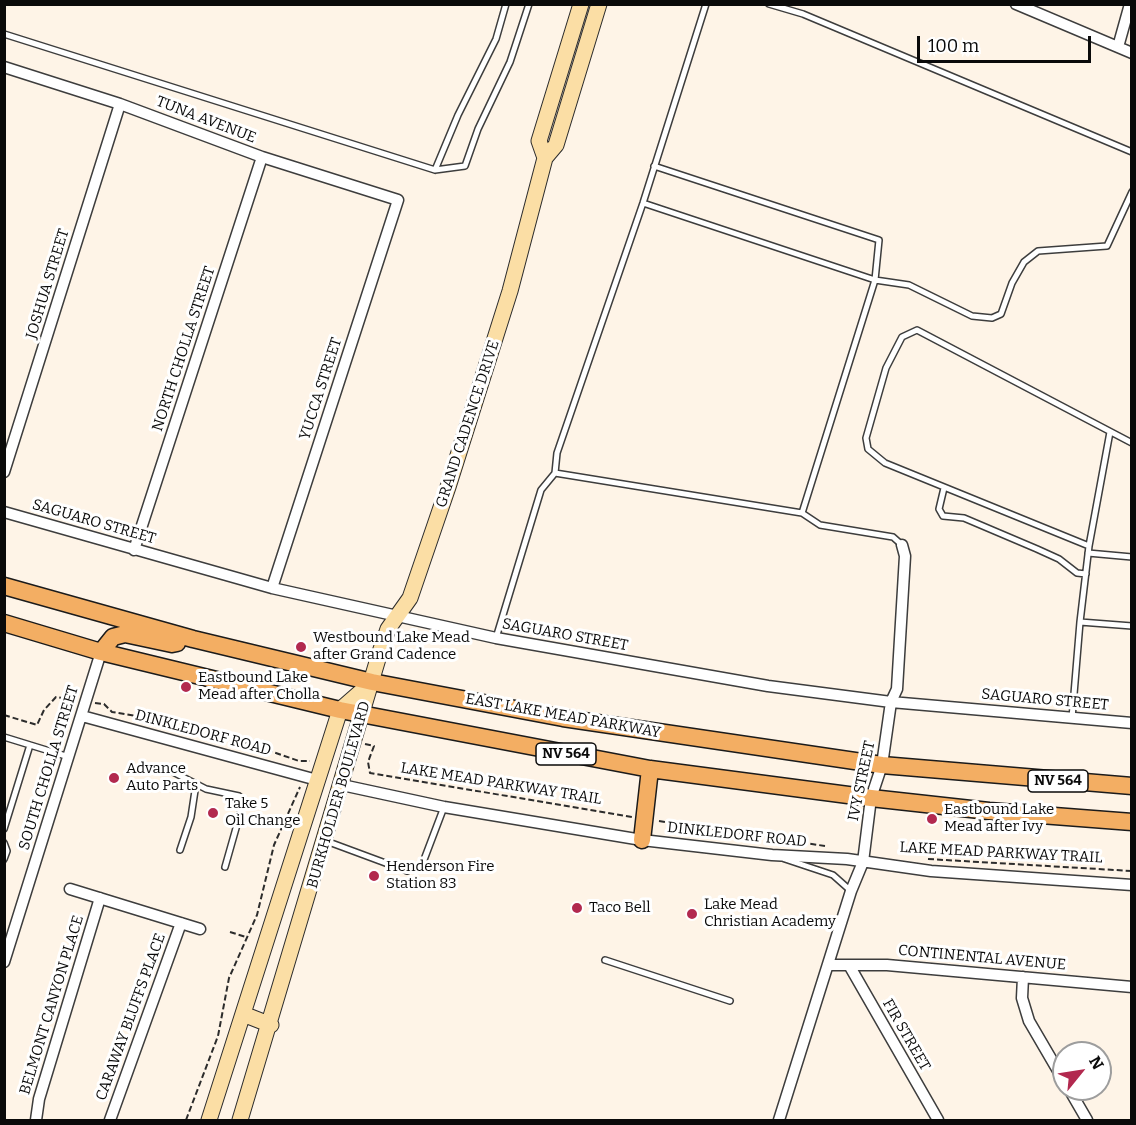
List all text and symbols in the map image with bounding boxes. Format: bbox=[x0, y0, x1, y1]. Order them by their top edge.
scale bar bbox=[920, 24, 1094, 62]
text: 100 m bbox=[928, 35, 979, 57]
street label: TUNA AVENUE bbox=[153, 93, 259, 147]
street label: JOSHUA STREET bbox=[23, 227, 73, 341]
street label: NORTH CHOLLA STREET bbox=[149, 264, 219, 434]
street label: YUCCA STREET bbox=[296, 336, 346, 442]
street label: GRAND CADENCE DRIVE bbox=[432, 338, 504, 510]
street label: SAGUARO STREET bbox=[30, 496, 158, 548]
street label: SAGUARO STREET bbox=[501, 615, 629, 655]
place label: Westbound Lake Mead after Grand Cadence bbox=[313, 629, 470, 664]
marker: Westbound Lake Mead after Grand Cadence bbox=[294, 640, 308, 654]
place label: Eastbound Lake Mead after Cholla bbox=[198, 669, 320, 704]
marker: Eastbound Lake Mead after Cholla bbox=[179, 680, 193, 694]
street label: SOUTH CHOLLA STREET bbox=[15, 684, 83, 852]
street label: SAGUARO STREET bbox=[981, 685, 1109, 715]
street label: EAST LAKE MEAD PARKWAY bbox=[464, 690, 662, 742]
street label: BURKHOLDER BOULEVARD bbox=[304, 699, 374, 891]
street label: DINKLEDORF ROAD bbox=[133, 706, 273, 760]
street label: IVY STREET bbox=[845, 739, 879, 823]
road number: NV 564 bbox=[536, 743, 596, 765]
street label: LAKE MEAD PARKWAY TRAIL bbox=[399, 759, 603, 809]
place label: Advance Auto Parts bbox=[126, 760, 198, 795]
road number: NV 564 bbox=[1028, 770, 1088, 792]
marker: Advance Auto Parts bbox=[107, 771, 121, 785]
place label: Take 5 Oil Change bbox=[225, 795, 300, 830]
place label: Eastbound Lake Mead after Ivy bbox=[944, 801, 1054, 836]
marker: Take 5 Oil Change bbox=[206, 806, 220, 820]
marker: Eastbound Lake Mead after Ivy bbox=[925, 812, 939, 826]
street label: DINKLEDORF ROAD bbox=[666, 819, 808, 851]
street label: LAKE MEAD PARKWAY TRAIL bbox=[899, 839, 1103, 867]
place label: Henderson Fire Station 83 bbox=[386, 858, 494, 893]
marker: Henderson Fire Station 83 bbox=[367, 869, 381, 883]
place label: Lake Mead Christian Academy bbox=[704, 896, 836, 931]
place label: Taco Bell bbox=[589, 899, 651, 917]
marker: Taco Bell bbox=[570, 901, 584, 915]
marker: Lake Mead Christian Academy bbox=[685, 907, 699, 921]
street label: BELMONT CANYON PLACE bbox=[16, 913, 88, 1097]
street label: CARAWAY BLUFFS PLACE bbox=[92, 931, 170, 1103]
street label: CONTINENTAL AVENUE bbox=[897, 942, 1067, 974]
street label: FIR STREET bbox=[878, 996, 934, 1074]
north arrow bbox=[1052, 1041, 1112, 1101]
text: N bbox=[1085, 1053, 1108, 1073]

